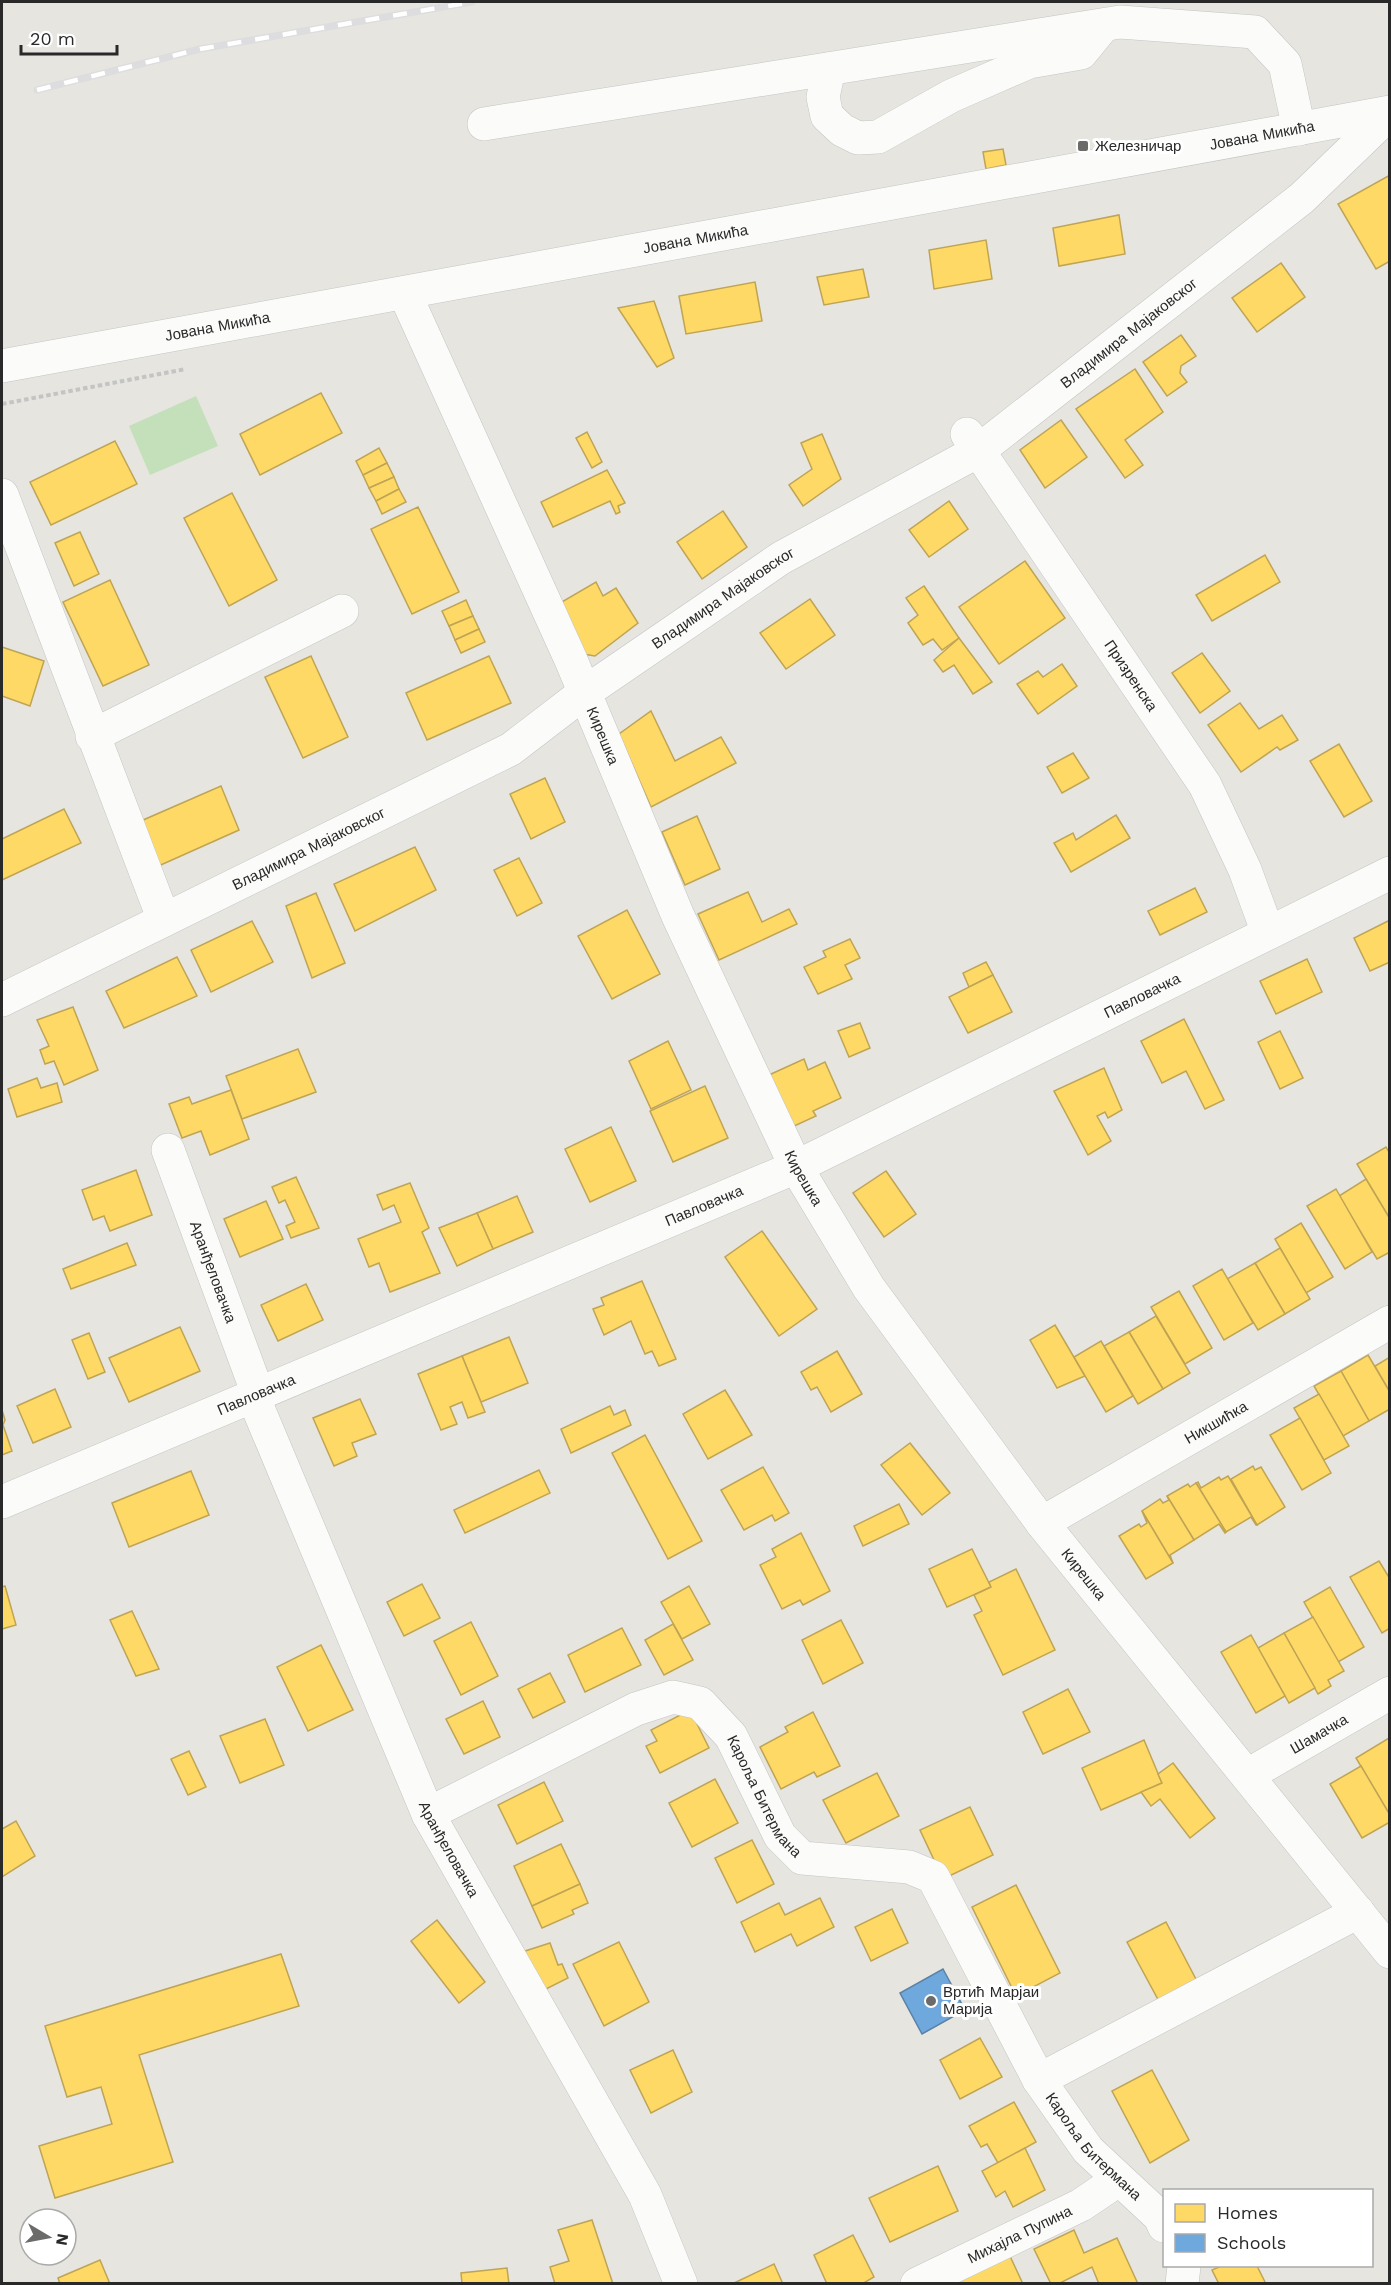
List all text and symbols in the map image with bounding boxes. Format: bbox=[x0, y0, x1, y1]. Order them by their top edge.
scale bar bbox=[21, 18, 117, 56]
text: 20 m bbox=[30, 28, 75, 49]
street label: Јована Микића bbox=[1208, 117, 1317, 154]
place label: Железничар bbox=[1095, 137, 1181, 155]
marker: Железничар bbox=[1076, 139, 1090, 153]
street label: Јована Микића bbox=[642, 221, 750, 258]
street label: Владимира Мајаковског bbox=[1057, 274, 1201, 392]
street label: Јована Микића bbox=[164, 308, 272, 345]
street label: Владимира Мајаковског bbox=[648, 543, 798, 653]
street label: Призренска bbox=[1100, 637, 1162, 715]
street label: Кирешка bbox=[583, 704, 623, 768]
street label: Владимира Мајаковског bbox=[229, 803, 389, 894]
street label: Павловачка bbox=[1101, 969, 1184, 1022]
street label: Кирешка bbox=[781, 1148, 827, 1210]
street label: Павловачка bbox=[662, 1181, 746, 1230]
street label: Аранђеловачка bbox=[186, 1218, 240, 1326]
street label: Павловачка bbox=[215, 1370, 299, 1419]
street label: Никшићка bbox=[1181, 1397, 1251, 1448]
street label: Кирешка bbox=[1057, 1545, 1110, 1604]
street label: Шамачка bbox=[1287, 1710, 1352, 1758]
street label: Кароља Битермана bbox=[723, 1732, 806, 1862]
street label: Аранђеловачка bbox=[415, 1799, 483, 1901]
place label: Вртић Марјаи Марија bbox=[943, 1983, 1039, 2018]
marker: Вртић Марјаи Марија bbox=[924, 1994, 938, 2008]
street label: Кароља Битермана bbox=[1042, 2089, 1146, 2205]
legend bbox=[1163, 2189, 1373, 2267]
street label: Михајла Пупина bbox=[965, 2201, 1075, 2267]
text: Homes bbox=[1217, 2202, 1278, 2223]
north arrow bbox=[18, 2207, 78, 2267]
text: N bbox=[52, 2232, 73, 2247]
text: Schools bbox=[1217, 2232, 1286, 2253]

